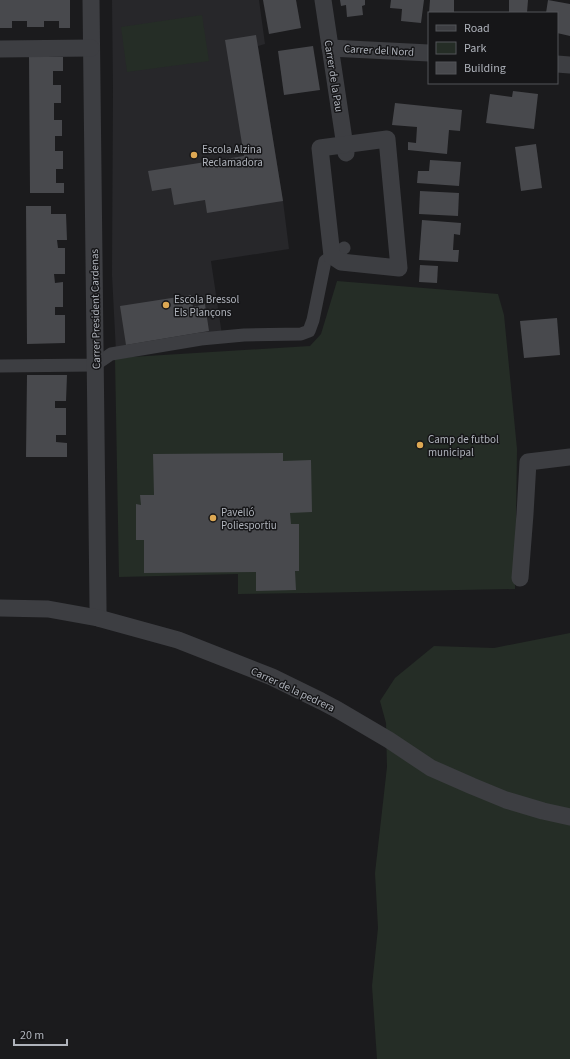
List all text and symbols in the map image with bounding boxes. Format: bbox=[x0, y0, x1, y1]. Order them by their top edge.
legend bbox=[428, 12, 558, 84]
text: Road bbox=[464, 20, 490, 37]
street label: Carrer de la Pau bbox=[320, 39, 347, 113]
text: Park bbox=[464, 40, 486, 57]
street label: Carrer del Nord bbox=[343, 41, 414, 60]
text: Building bbox=[464, 60, 506, 77]
place label: Escola Alzina Reclamadora bbox=[202, 142, 263, 170]
marker: Escola Alzina Reclamadora bbox=[189, 150, 199, 160]
street label: Carrer President Cardenas bbox=[87, 248, 104, 369]
place label: Escola Bressol Els Plançons bbox=[174, 292, 240, 320]
marker: Escola Bressol Els Plançons bbox=[161, 300, 171, 310]
place label: Camp de futbol municipal bbox=[428, 432, 499, 460]
marker: Camp de futbol municipal bbox=[415, 440, 425, 450]
place label: Pavelló Poliesportiu bbox=[221, 505, 277, 533]
marker: Pavelló Poliesportiu bbox=[208, 513, 218, 523]
street label: Carrer de la pedrera bbox=[248, 663, 337, 715]
scale bar bbox=[14, 1021, 67, 1047]
text: 20 m bbox=[20, 1027, 44, 1044]

